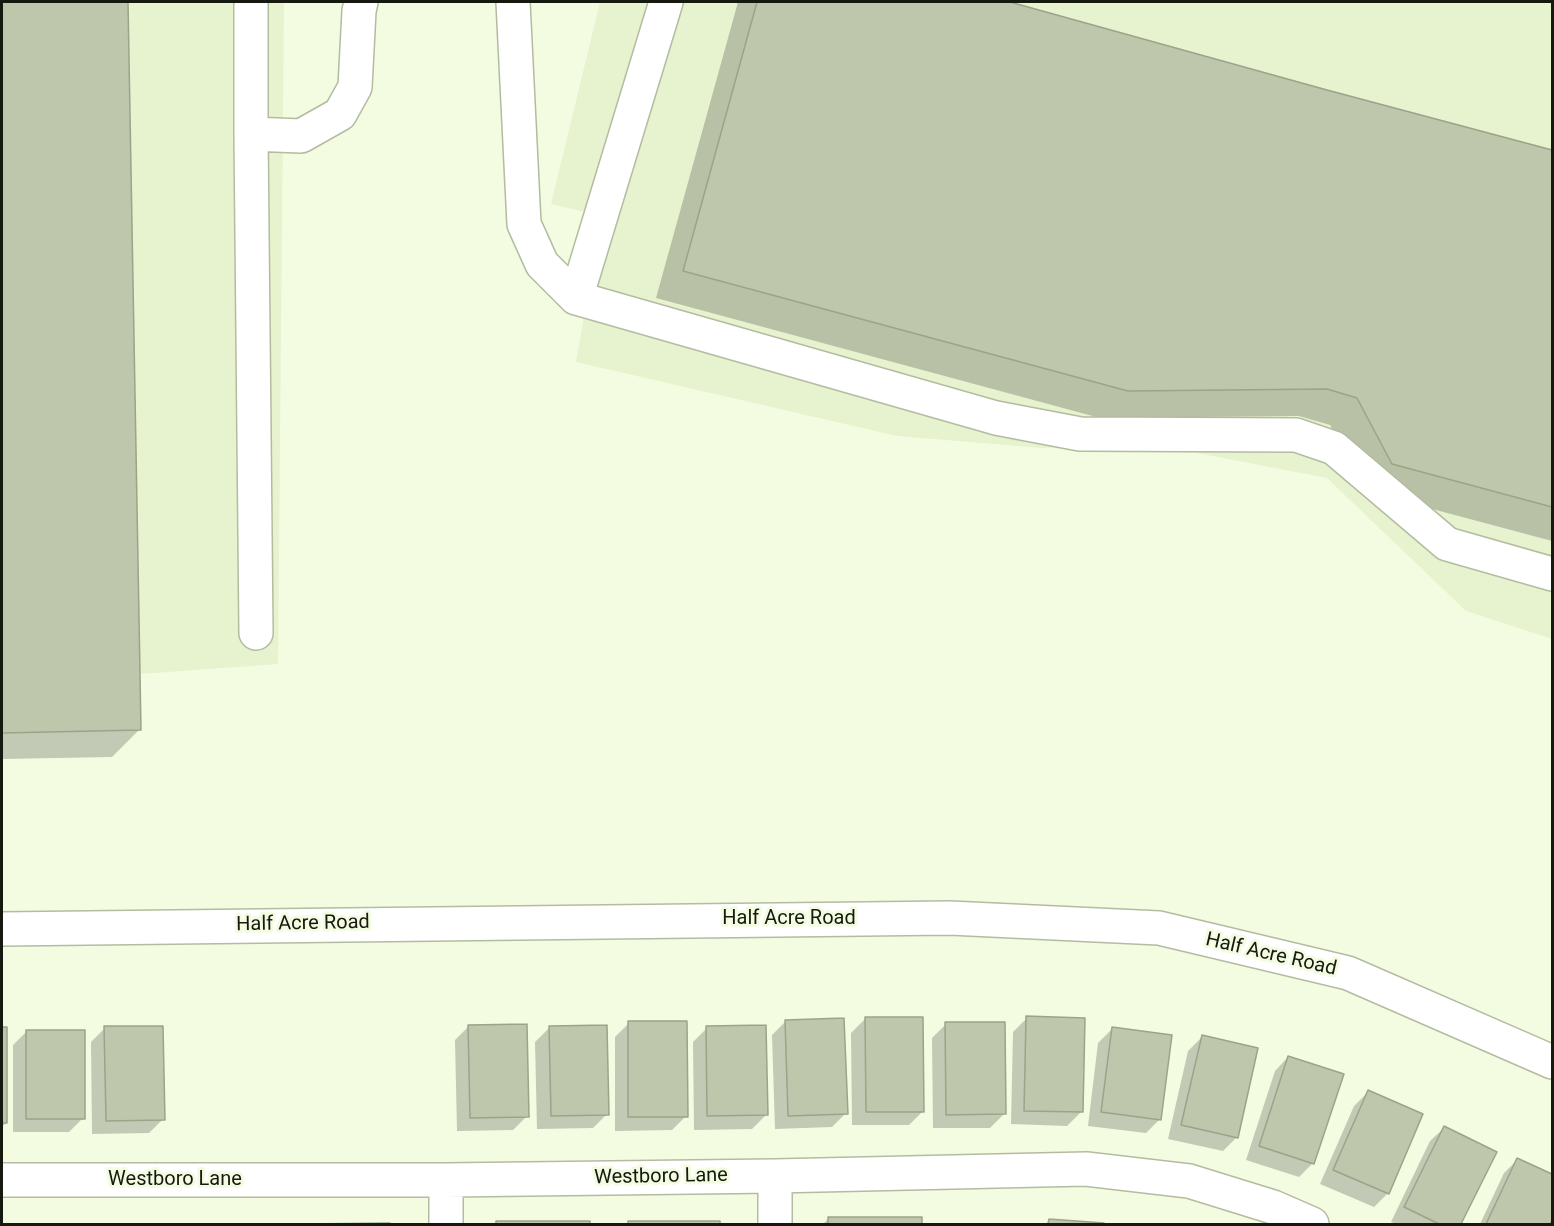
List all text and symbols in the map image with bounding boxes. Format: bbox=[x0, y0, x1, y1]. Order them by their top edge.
street label: Half Acre Road bbox=[722, 907, 856, 931]
street label: Half Acre Road bbox=[236, 911, 370, 937]
street label: Half Acre Road bbox=[1203, 928, 1339, 982]
street label: Westboro Lane bbox=[594, 1164, 728, 1190]
street label: Westboro Lane bbox=[108, 1168, 242, 1192]

